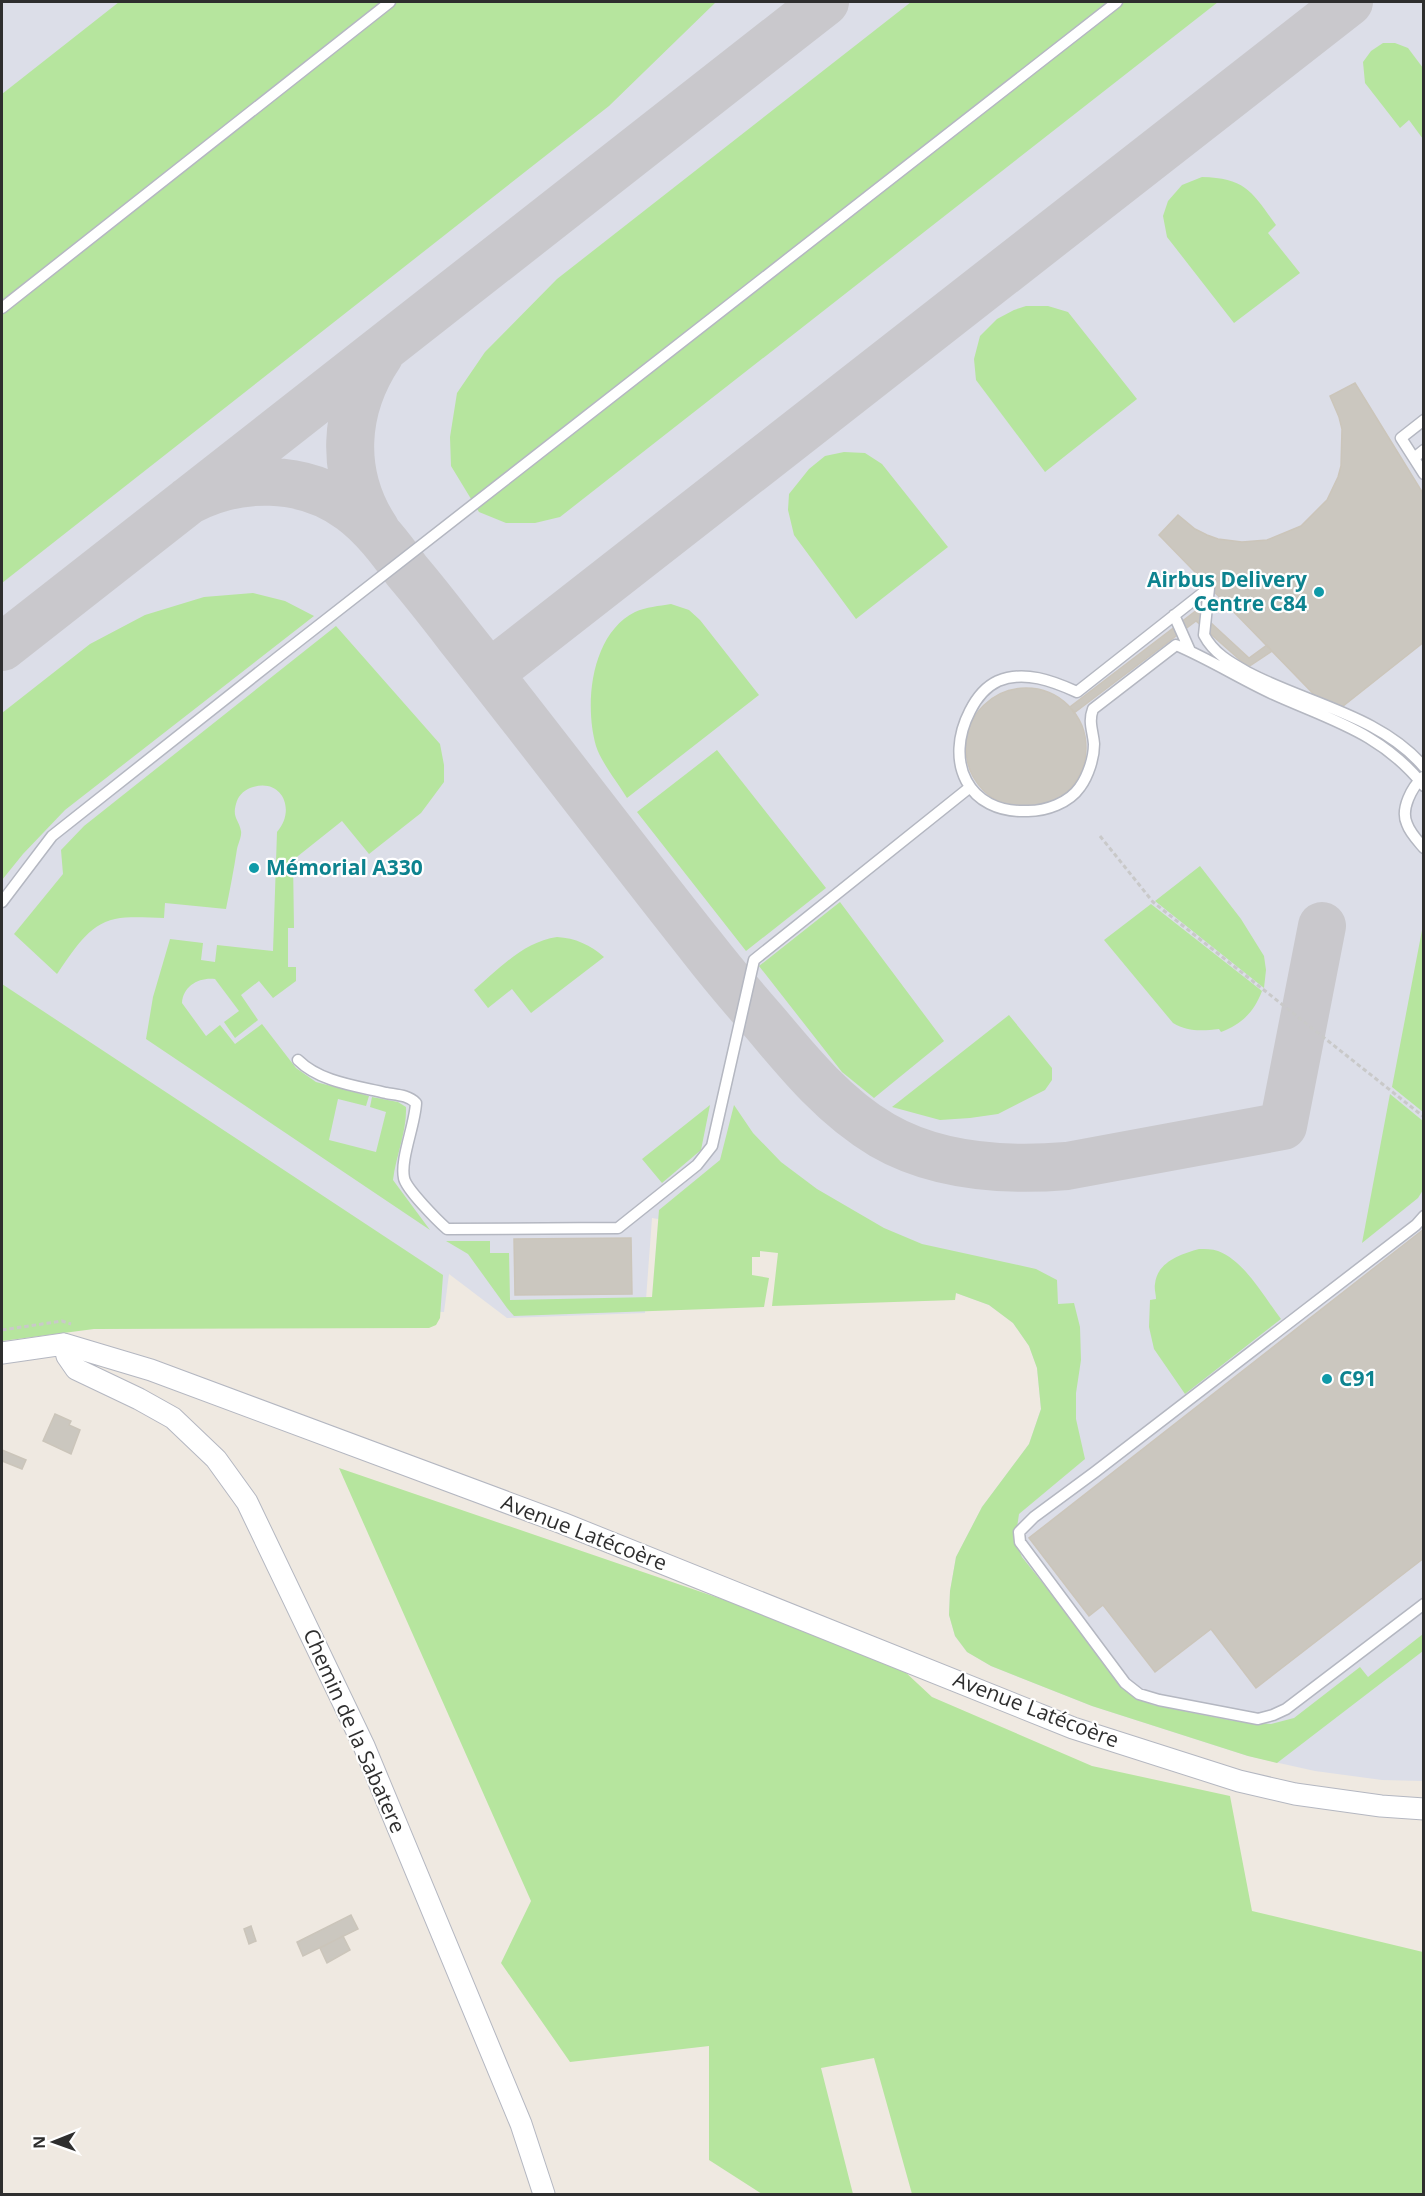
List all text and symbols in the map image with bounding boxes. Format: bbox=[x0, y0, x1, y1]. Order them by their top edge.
place label: Airbus Delivery Centre C84 bbox=[1147, 565, 1307, 617]
marker: Airbus Delivery Centre C84 bbox=[1312, 585, 1326, 599]
place label: Mémorial A330 bbox=[266, 853, 423, 881]
marker: Mémorial A330 bbox=[247, 861, 261, 875]
place label: C91 bbox=[1339, 1364, 1376, 1392]
marker: C91 bbox=[1320, 1372, 1334, 1386]
street label: Avenue Latécoère bbox=[497, 1488, 671, 1577]
street label: Chemin de la Sabatere bbox=[297, 1624, 413, 1837]
street label: Avenue Latécoère bbox=[949, 1665, 1123, 1754]
north arrow bbox=[24, 2112, 84, 2172]
text: N bbox=[28, 2136, 50, 2149]

